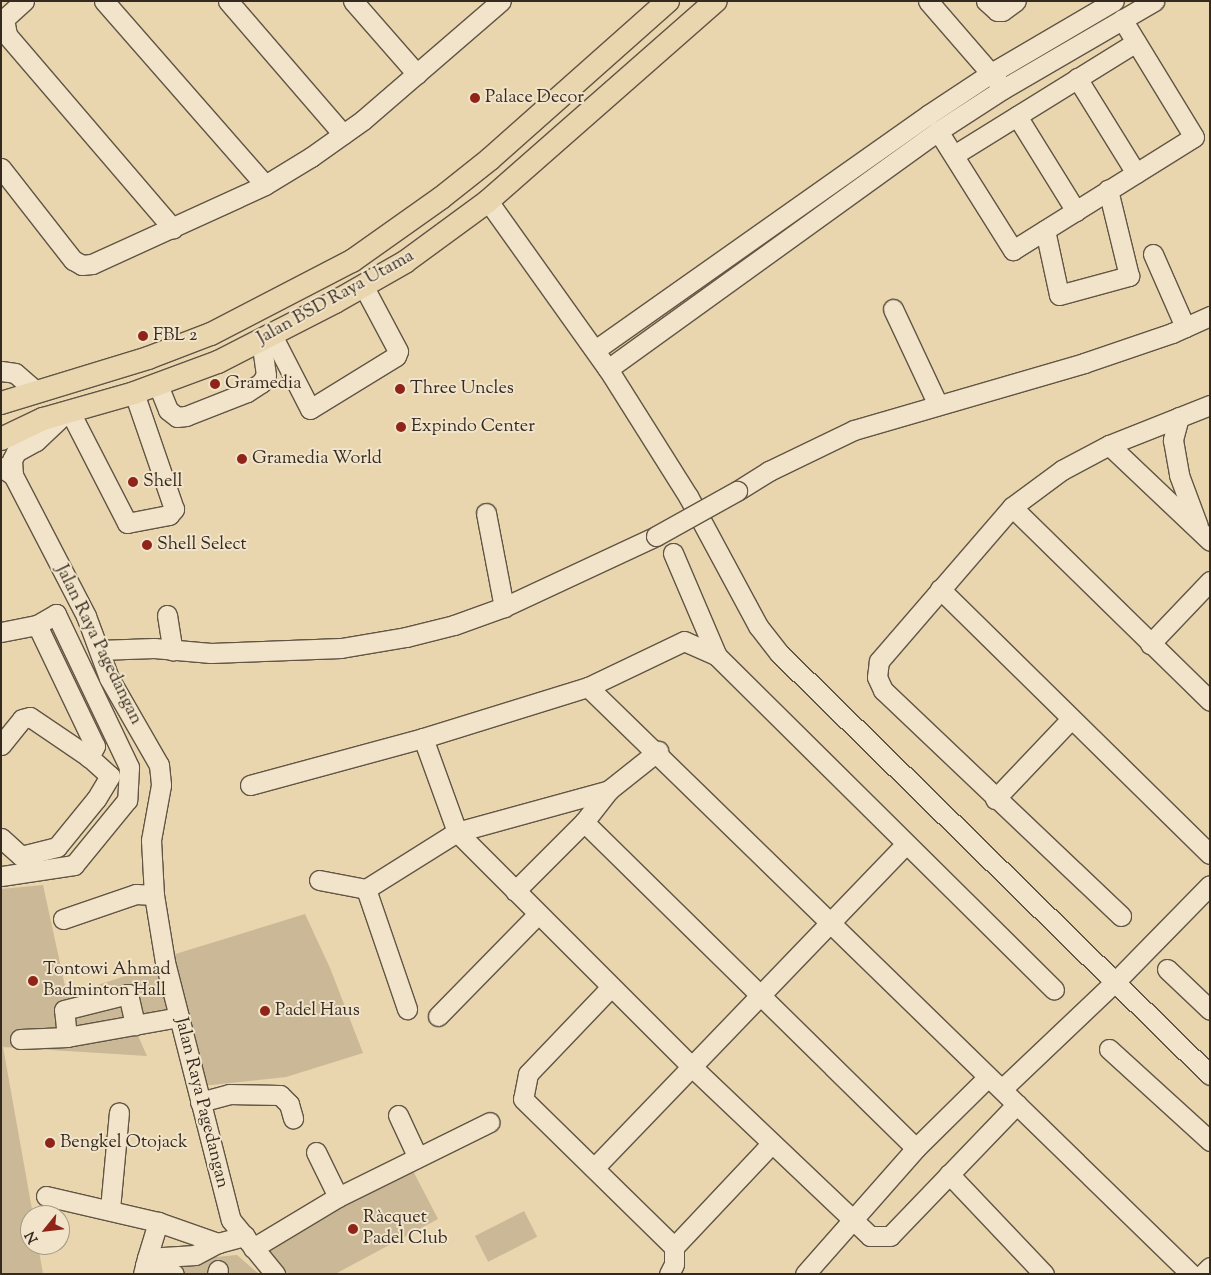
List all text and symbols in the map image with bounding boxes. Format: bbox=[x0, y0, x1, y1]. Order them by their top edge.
place label: Palace Decor bbox=[485, 87, 584, 109]
marker: Palace Decor bbox=[469, 92, 481, 104]
street label: Jalan BSD Raya Utama bbox=[254, 246, 418, 350]
place label: FBL 2 bbox=[153, 325, 197, 347]
marker: FBL 2 bbox=[137, 330, 149, 342]
place label: Gramedia bbox=[225, 373, 301, 395]
marker: Gramedia bbox=[209, 378, 221, 390]
place label: Three Uncles bbox=[410, 378, 514, 400]
marker: Three Uncles bbox=[394, 383, 406, 395]
place label: Expindo Center bbox=[411, 416, 535, 438]
marker: Expindo Center bbox=[395, 421, 407, 433]
place label: Gramedia World bbox=[252, 448, 382, 470]
marker: Gramedia World bbox=[236, 453, 248, 465]
place label: Shell bbox=[143, 471, 182, 493]
marker: Shell bbox=[127, 476, 139, 488]
place label: Shell Select bbox=[157, 534, 247, 556]
marker: Shell Select bbox=[141, 539, 153, 551]
street label: Jalan Raya Pagedangan bbox=[50, 562, 146, 728]
place label: Tontowi Ahmad Badminton Hall bbox=[43, 960, 171, 1002]
marker: Tontowi Ahmad Badminton Hall bbox=[27, 975, 39, 987]
place label: Padel Haus bbox=[275, 1000, 360, 1022]
marker: Padel Haus bbox=[259, 1005, 271, 1017]
street label: Jalan Raya Pagedangan bbox=[169, 1015, 233, 1191]
place label: Bengkel Otojack bbox=[60, 1132, 188, 1154]
marker: Bengkel Otojack bbox=[44, 1137, 56, 1149]
north arrow bbox=[20, 1205, 70, 1255]
place label: Ràcquet Padel Club bbox=[363, 1208, 447, 1250]
marker: Ràcquet Padel Club bbox=[347, 1223, 359, 1235]
text: N bbox=[21, 1227, 44, 1247]

